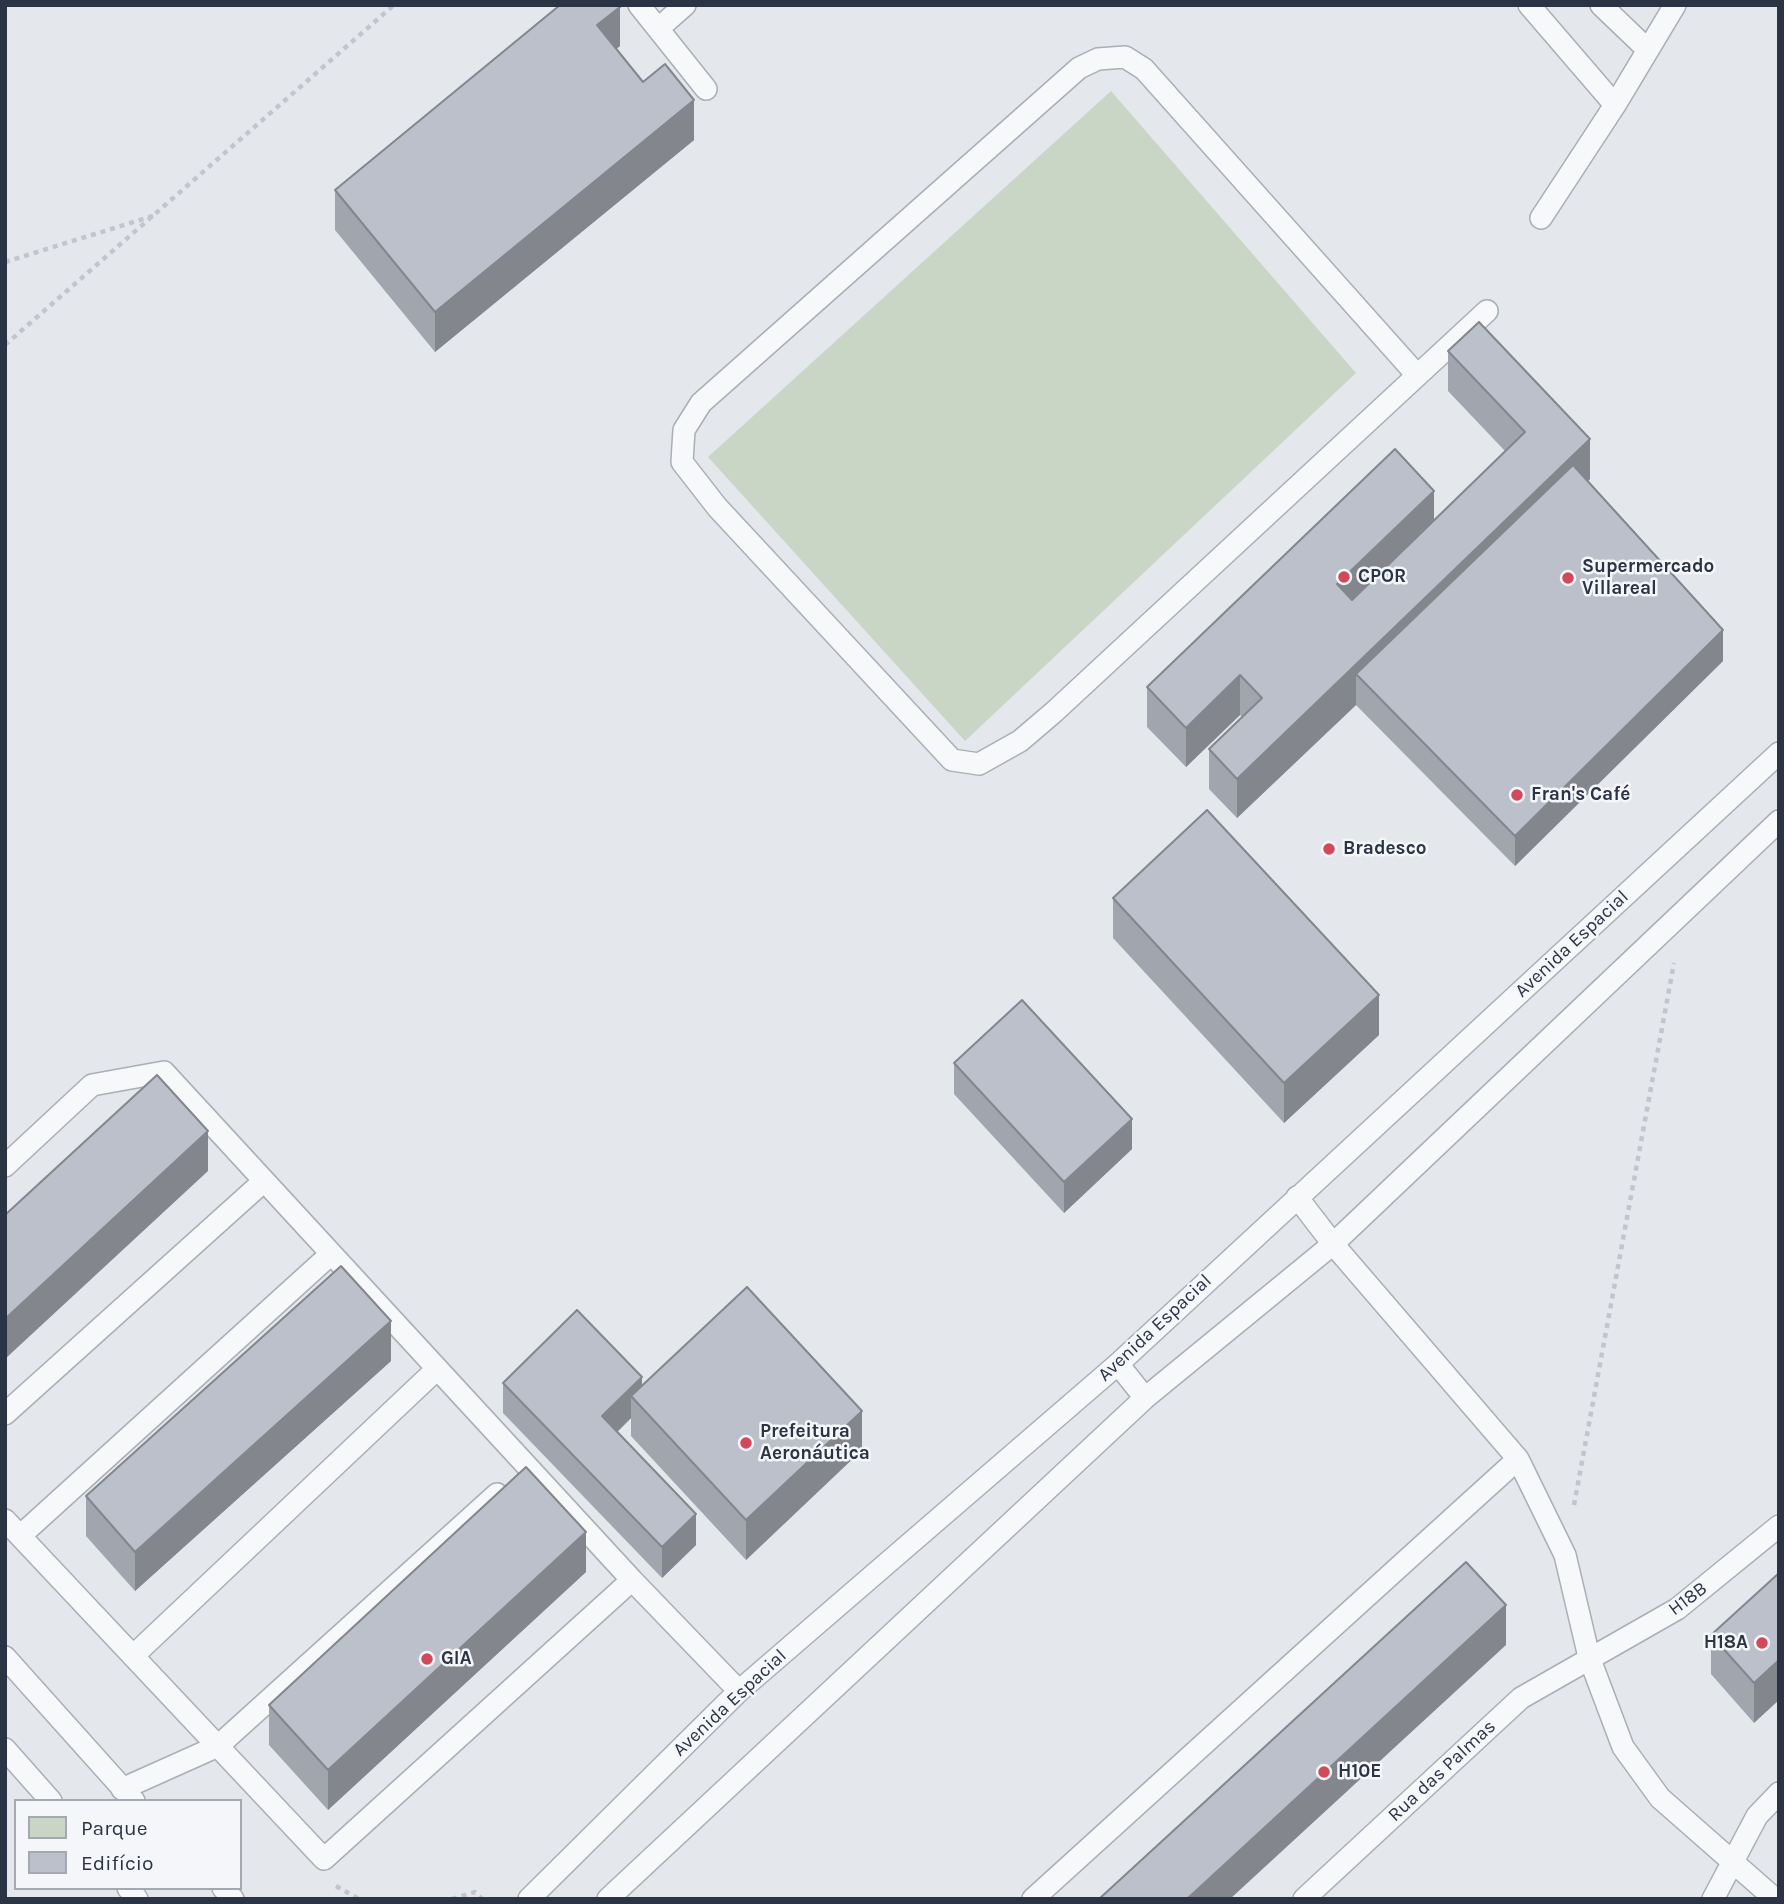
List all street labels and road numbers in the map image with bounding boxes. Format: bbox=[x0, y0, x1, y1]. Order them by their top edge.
street label: Avenida Espacial bbox=[1511, 886, 1633, 1002]
street label: Avenida Espacial bbox=[1094, 1270, 1216, 1386]
street label: H18B bbox=[1664, 1577, 1712, 1621]
street label: Avenida Espacial bbox=[669, 1645, 791, 1761]
street label: Rua das Palmas bbox=[1383, 1715, 1501, 1827]

